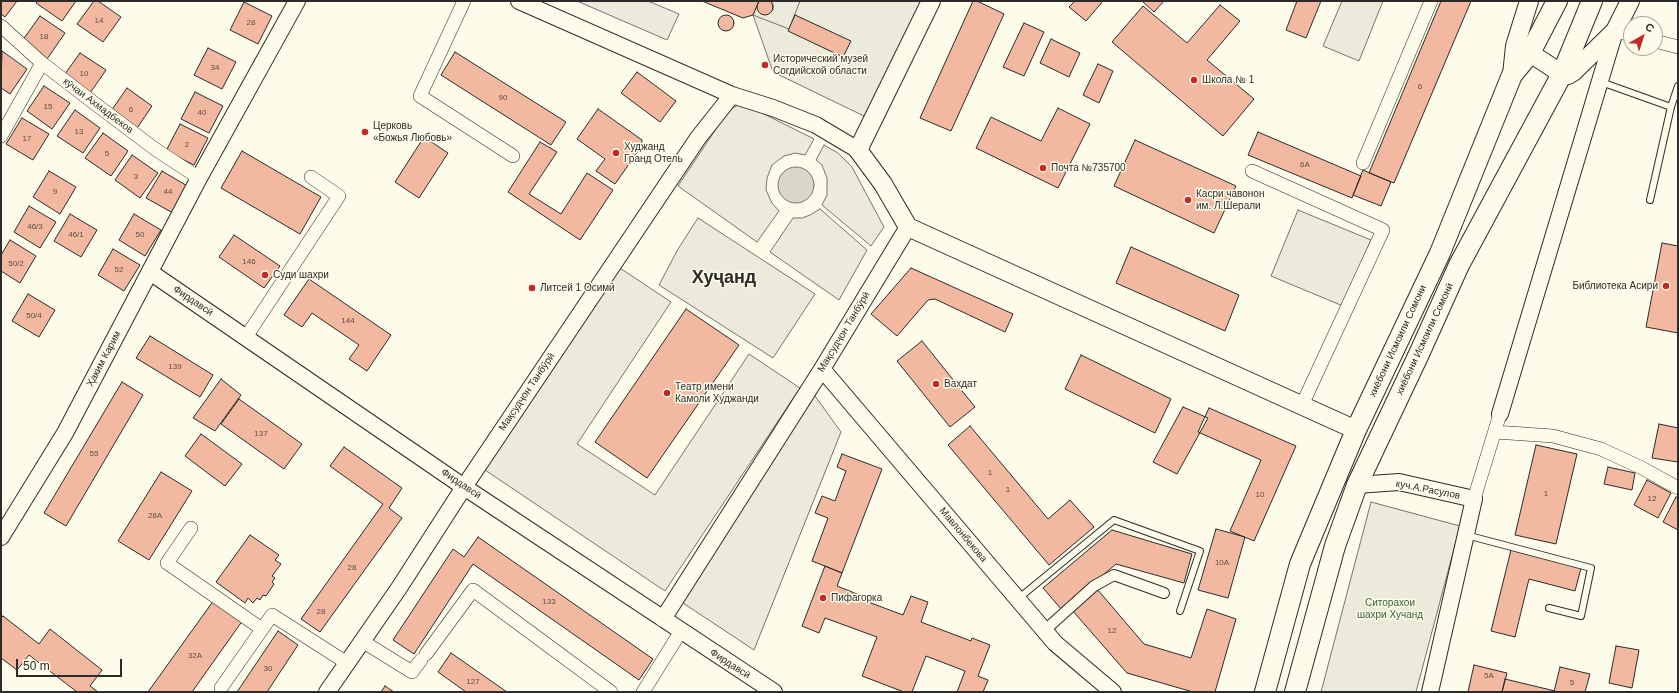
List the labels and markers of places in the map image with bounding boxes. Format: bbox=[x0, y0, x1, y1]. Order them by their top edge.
place label: Исторический музей Согдийской области bbox=[773, 53, 868, 76]
marker: Исторический музей Согдийской области bbox=[760, 60, 770, 70]
place label: Школа № 1 bbox=[1202, 74, 1254, 86]
marker: Школа № 1 bbox=[1189, 75, 1199, 85]
place label: Церковь «Божья Любовь» bbox=[373, 120, 452, 144]
marker: Церковь «Божья Любовь» bbox=[360, 127, 370, 137]
place label: Худжанд Гранд Отель bbox=[624, 141, 683, 164]
marker: Худжанд Гранд Отель bbox=[611, 148, 621, 158]
place label: Почта №735700 bbox=[1051, 162, 1126, 174]
marker: Почта №735700 bbox=[1038, 163, 1048, 173]
place label: Касри чавонон им. Л.Шерали bbox=[1196, 188, 1264, 212]
marker: Касри чавонон им. Л.Шерали bbox=[1183, 195, 1193, 205]
place label: Суди шахри bbox=[273, 269, 329, 281]
marker: Суди шахри bbox=[260, 270, 270, 280]
place label: Библиотека Асири bbox=[1572, 280, 1658, 292]
marker: Библиотека Асири bbox=[1661, 281, 1671, 291]
place label: Литсей 1 Осимӣ bbox=[540, 282, 615, 294]
marker: Литсей 1 Осимӣ bbox=[527, 283, 537, 293]
place label: Вахдат bbox=[944, 378, 977, 390]
marker: Вахдат bbox=[931, 379, 941, 389]
place label: Театр имени Камоли Худжанди bbox=[675, 381, 759, 404]
marker: Театр имени Камоли Худжанди bbox=[662, 388, 672, 398]
place label: Пифагорка bbox=[831, 592, 882, 604]
marker: Пифагорка bbox=[818, 593, 828, 603]

